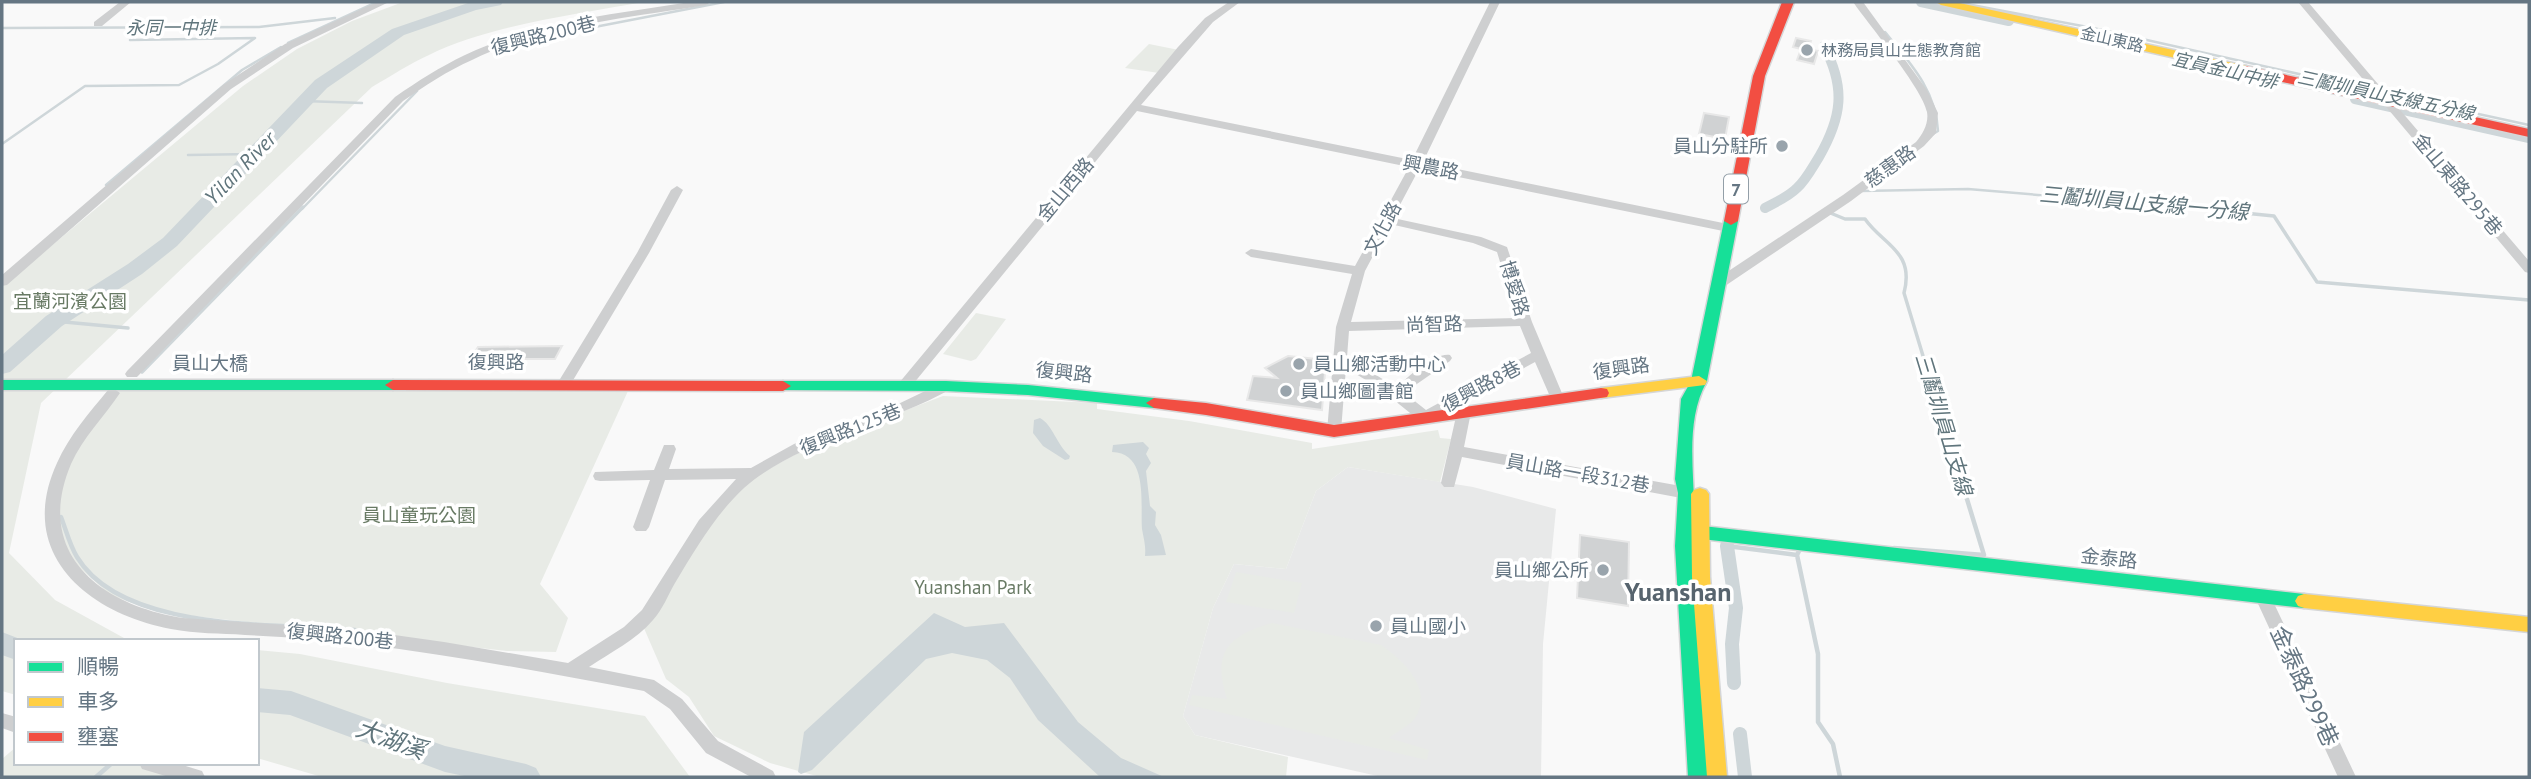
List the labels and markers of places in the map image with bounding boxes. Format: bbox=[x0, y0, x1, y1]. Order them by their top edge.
place label: 林務局員山生態教育館 bbox=[1821, 40, 1981, 60]
marker: 林務局員山生態教育館 bbox=[1799, 42, 1815, 58]
place label: 員山分駐所 bbox=[1673, 134, 1768, 158]
marker: 員山分駐所 bbox=[1774, 138, 1790, 154]
place label: 員山鄉活動中心 bbox=[1313, 352, 1446, 376]
marker: 員山鄉活動中心 bbox=[1291, 356, 1307, 372]
place label: 員山鄉圖書館 bbox=[1300, 379, 1414, 403]
marker: 員山鄉圖書館 bbox=[1278, 383, 1294, 399]
place label: 員山鄉公所 bbox=[1494, 558, 1589, 582]
marker: 員山鄉公所 bbox=[1595, 562, 1611, 578]
place label: 員山國小 bbox=[1390, 614, 1466, 638]
marker: 員山國小 bbox=[1368, 618, 1384, 634]

